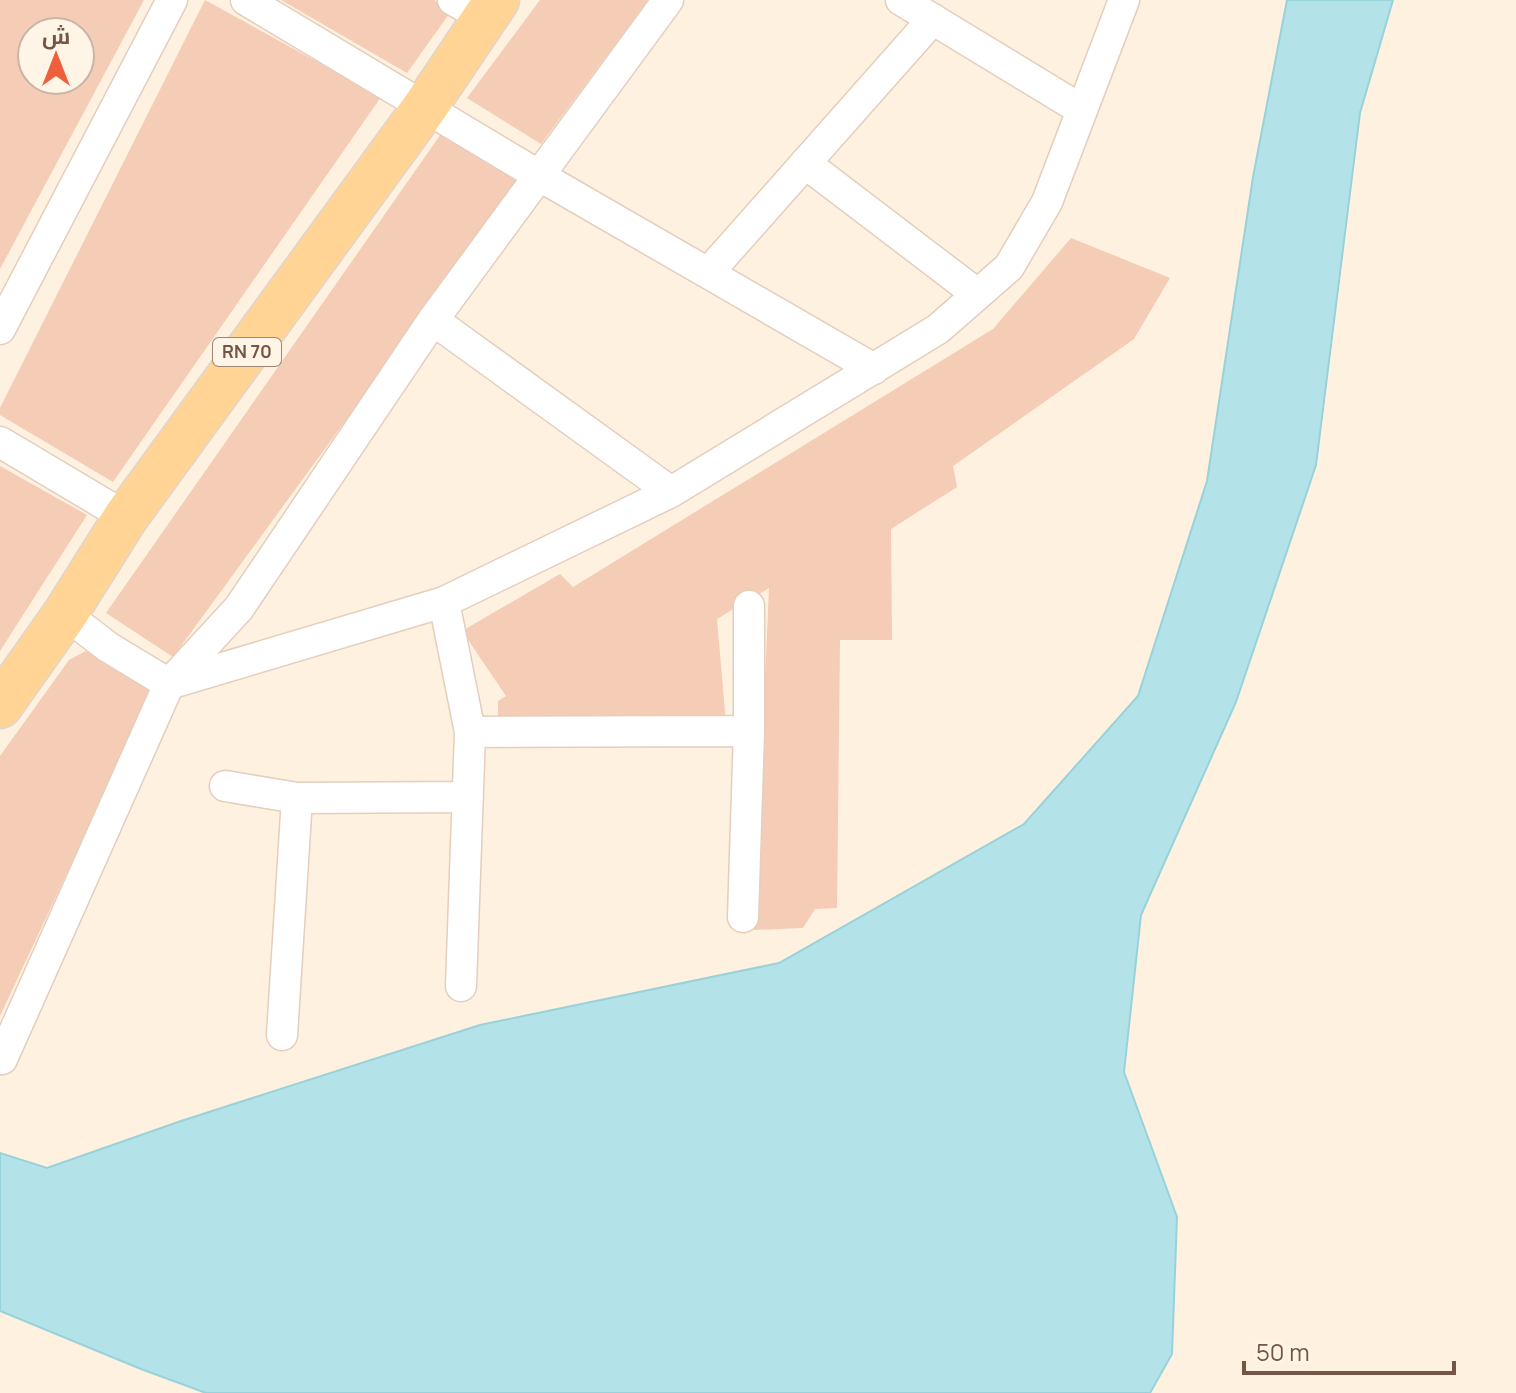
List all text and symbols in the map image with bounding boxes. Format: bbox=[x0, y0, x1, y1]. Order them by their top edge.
north arrow bbox=[16, 16, 96, 96]
text: ش bbox=[42, 21, 70, 51]
road number: RN 70 bbox=[213, 338, 281, 366]
scale bar bbox=[1244, 1325, 1454, 1375]
text: 50 m bbox=[1256, 1335, 1310, 1368]

